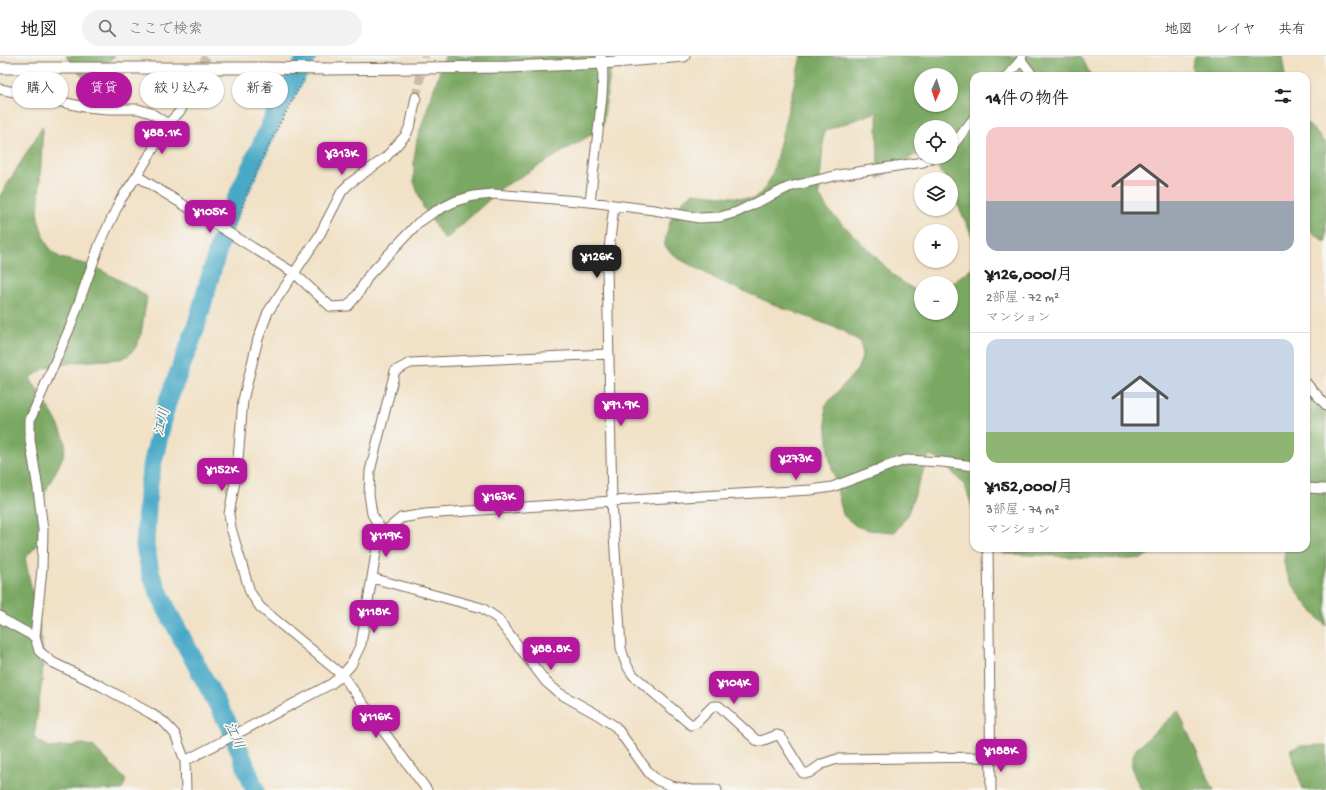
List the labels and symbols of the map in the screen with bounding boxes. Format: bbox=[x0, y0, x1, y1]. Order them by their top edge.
north arrow bbox=[914, 68, 958, 112]
pin: ¥88.1K bbox=[129, 121, 195, 155]
pin: ¥313K bbox=[314, 142, 370, 176]
pin: ¥105K bbox=[182, 200, 238, 234]
pin: ¥126K bbox=[569, 245, 625, 279]
pin: ¥91.9K bbox=[588, 393, 654, 427]
water label: 江川 bbox=[152, 406, 174, 438]
pin: ¥273K bbox=[768, 447, 824, 481]
pin: ¥152K bbox=[194, 458, 250, 492]
pin: ¥163K bbox=[471, 485, 527, 519]
pin: ¥119K bbox=[358, 524, 414, 558]
pin: ¥118K bbox=[346, 600, 402, 634]
pin: ¥88.8K bbox=[518, 637, 584, 671]
pin: ¥104K bbox=[706, 671, 762, 705]
pin: ¥116K bbox=[348, 705, 404, 739]
water label: 江川 bbox=[220, 720, 246, 752]
pin: ¥188K bbox=[973, 739, 1029, 773]

